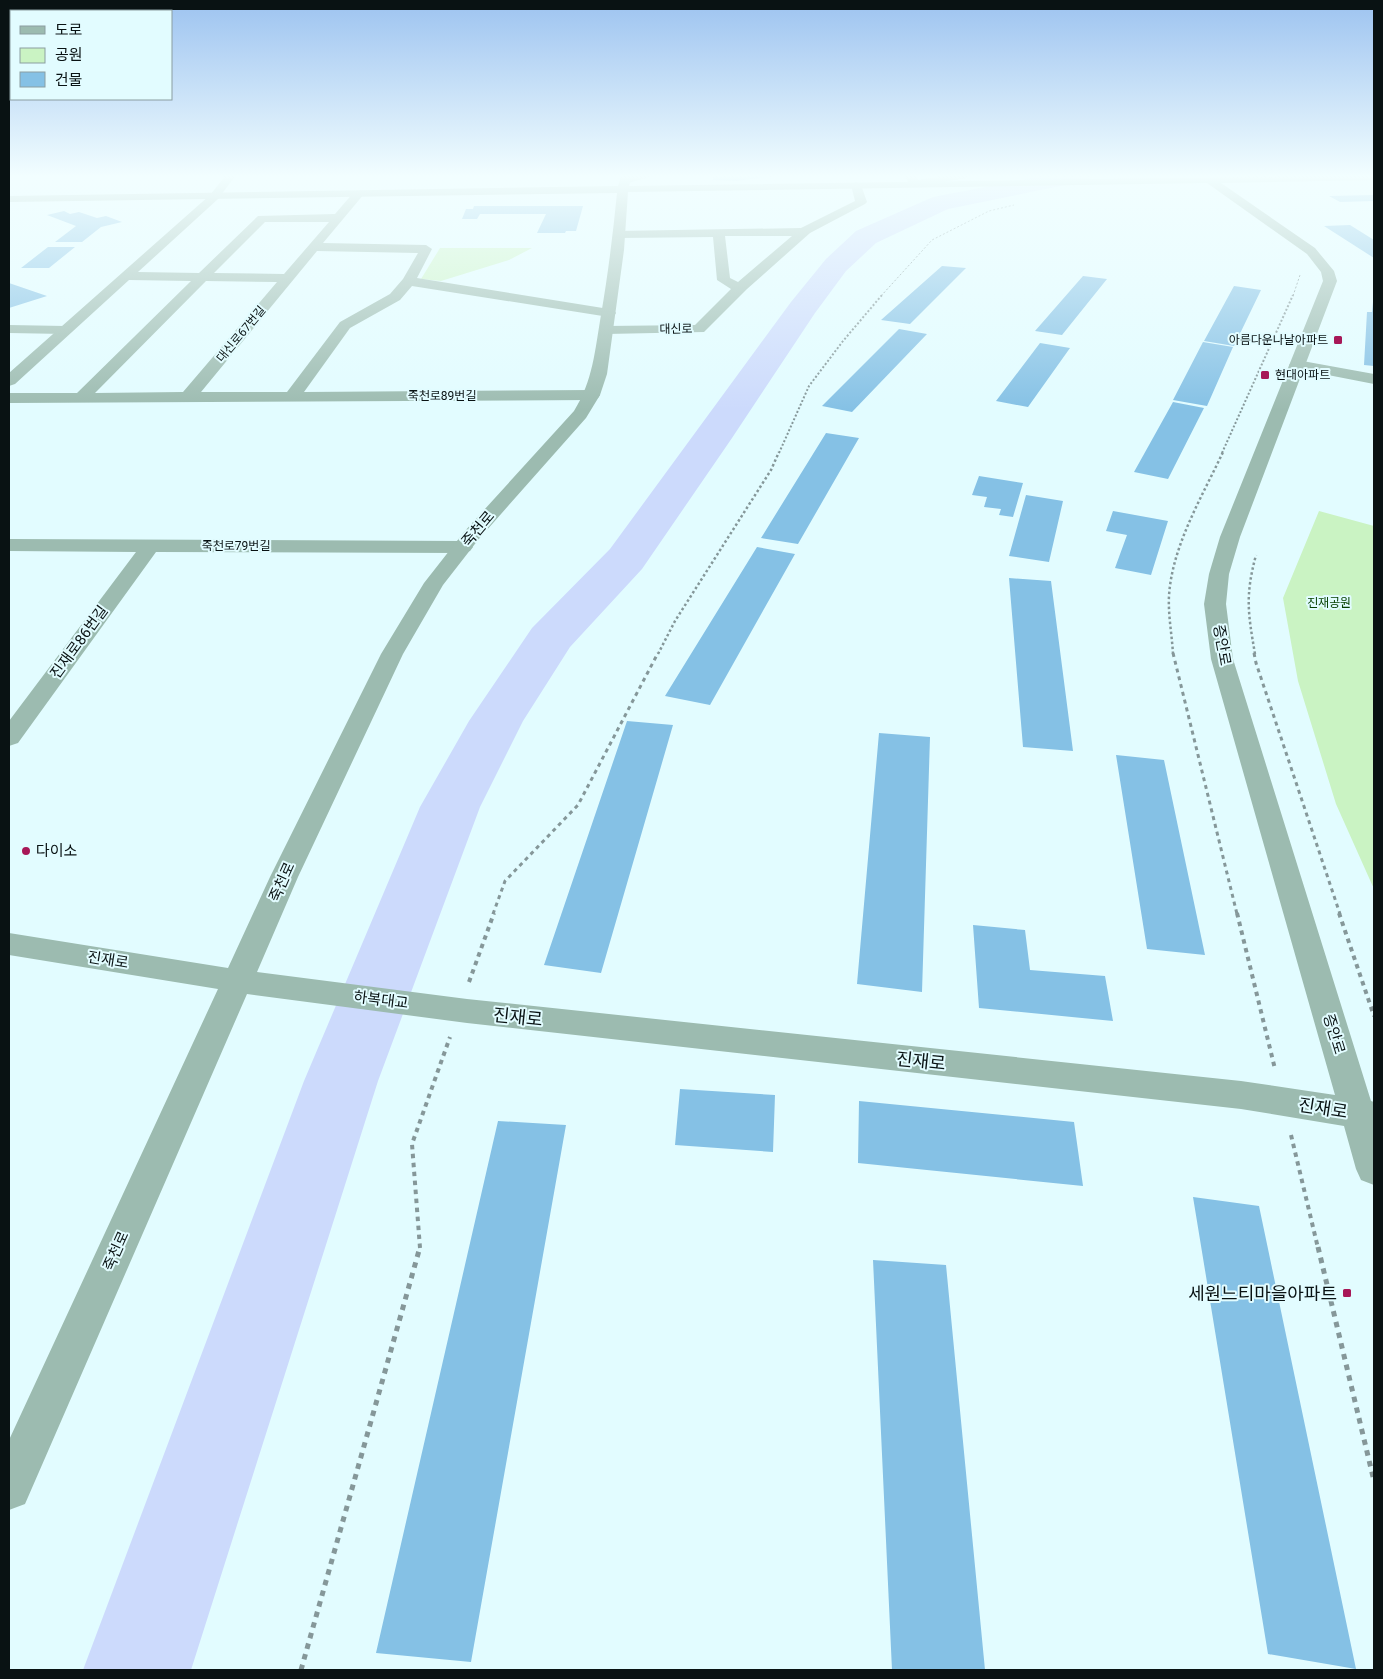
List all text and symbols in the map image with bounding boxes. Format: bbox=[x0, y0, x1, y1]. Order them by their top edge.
legend bbox=[10, 10, 172, 100]
text: 도로 bbox=[55, 21, 83, 39]
text: 공원 bbox=[55, 46, 83, 64]
text: 건물 bbox=[55, 71, 83, 89]
street label: 대신로67번길 bbox=[214, 303, 268, 365]
street label: 대신로 bbox=[659, 322, 693, 336]
place label: 아름다운나날아파트 bbox=[1229, 333, 1328, 347]
marker: 아름다운나날아파트 bbox=[1332, 334, 1344, 346]
place label: 현대아파트 bbox=[1275, 368, 1330, 382]
marker: 현대아파트 bbox=[1259, 369, 1271, 381]
street label: 죽천로89번길 bbox=[408, 389, 476, 403]
street label: 죽천로 bbox=[458, 507, 498, 551]
street label: 죽천로79번길 bbox=[202, 539, 270, 553]
park label: 진재공원 bbox=[1307, 596, 1351, 610]
street label: 진재로86번길 bbox=[46, 602, 112, 682]
street label: 증안로 bbox=[1210, 623, 1234, 667]
place label: 다이소 bbox=[36, 842, 78, 860]
marker: 다이소 bbox=[20, 845, 32, 857]
street label: 죽천로 bbox=[265, 859, 299, 905]
street label: 진재로 bbox=[86, 948, 130, 972]
street label: 하복대교 bbox=[353, 988, 409, 1012]
street label: 진재로 bbox=[492, 1004, 544, 1030]
street label: 증안로 bbox=[1319, 1012, 1349, 1056]
street label: 진재로 bbox=[895, 1048, 947, 1074]
street label: 진재로 bbox=[1297, 1094, 1349, 1122]
street label: 죽천로 bbox=[99, 1228, 133, 1274]
place label: 세원느티마을아파트 bbox=[1188, 1283, 1337, 1304]
marker: 세원느티마을아파트 bbox=[1341, 1287, 1353, 1299]

